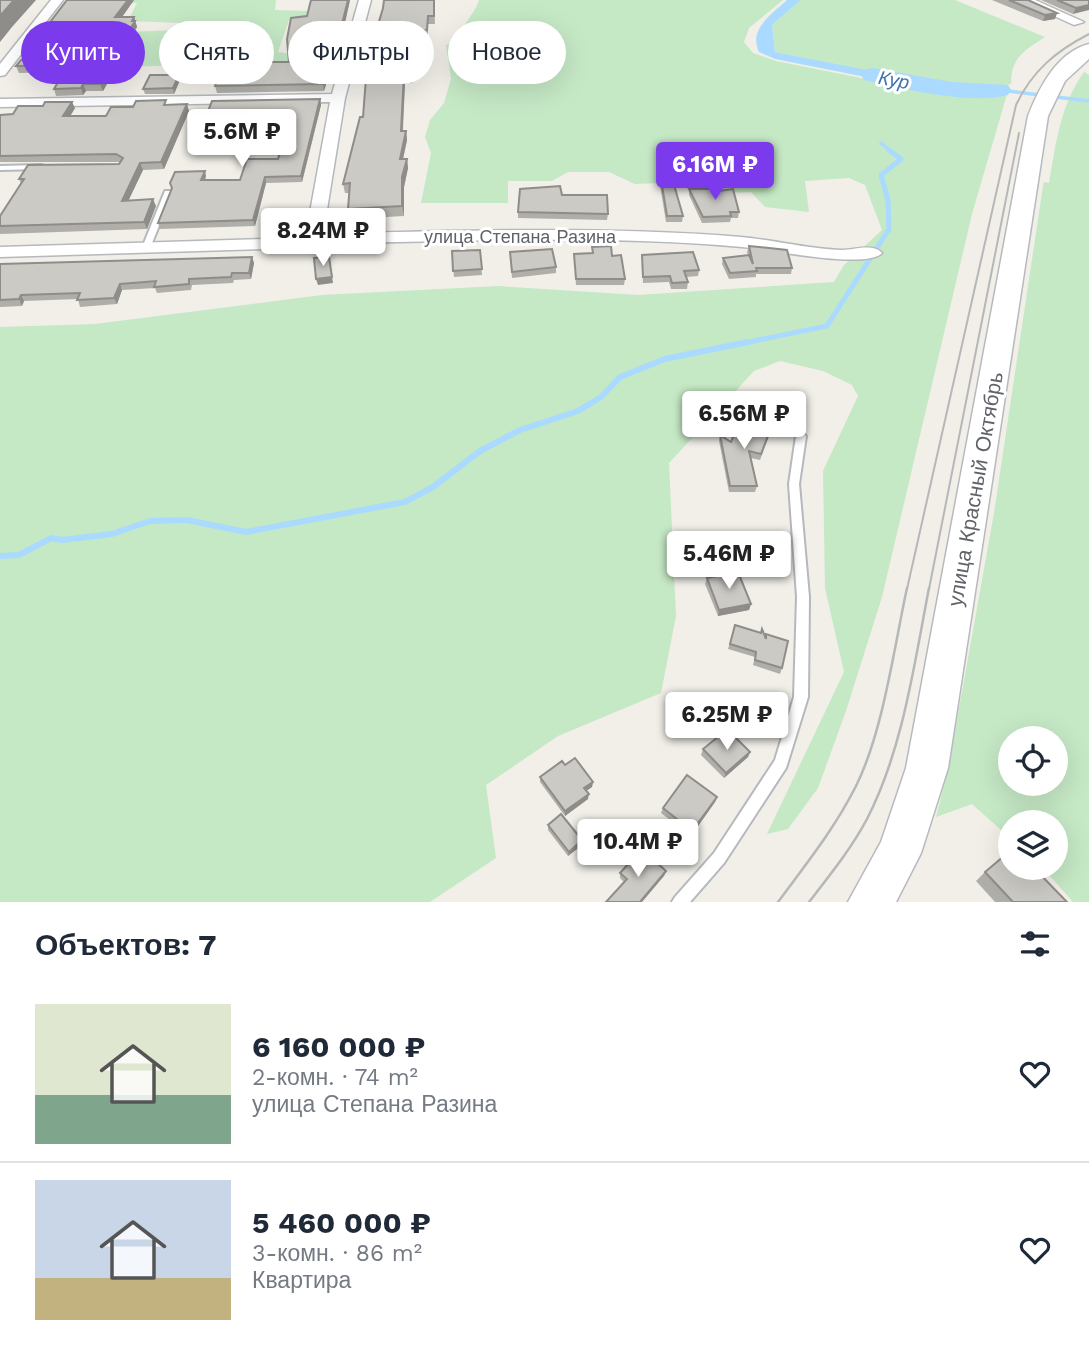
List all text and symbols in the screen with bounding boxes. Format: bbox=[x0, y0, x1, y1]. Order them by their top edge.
chip: Купить bbox=[21, 21, 145, 84]
chip: Снять bbox=[159, 21, 274, 84]
chip: Фильтры bbox=[288, 21, 434, 84]
chip: Новое bbox=[448, 21, 566, 84]
water label: Кур bbox=[877, 66, 911, 94]
pin: 5.6M ₽ bbox=[185, 110, 299, 169]
text: 5.6M ₽ bbox=[203, 118, 281, 145]
pin: 6.16M ₽ bbox=[650, 142, 780, 202]
text: 6.16M ₽ bbox=[672, 151, 758, 178]
pin: 8.24M ₽ bbox=[258, 208, 388, 268]
text: 8.24M ₽ bbox=[277, 217, 369, 244]
street label: улица Степана Разина bbox=[424, 226, 617, 247]
street label: улица Красный Октябрь bbox=[942, 370, 1008, 608]
pin: 6.56M ₽ bbox=[679, 392, 809, 451]
text: 6.56M ₽ bbox=[698, 400, 790, 427]
pin: 5.46M ₽ bbox=[664, 532, 794, 591]
text: 5.46M ₽ bbox=[683, 540, 775, 567]
pin: 6.25M ₽ bbox=[662, 692, 792, 752]
text: 6.25M ₽ bbox=[681, 701, 773, 728]
map controls bbox=[998, 726, 1068, 880]
button: locate bbox=[998, 726, 1068, 796]
button: layers bbox=[998, 810, 1068, 880]
pin: 10.4M ₽ bbox=[573, 820, 703, 879]
text: 10.4M ₽ bbox=[593, 828, 683, 855]
icon: filters bbox=[1016, 925, 1054, 963]
text: Объектов: 7 bbox=[35, 927, 217, 962]
text: 6 160 000 ₽ bbox=[252, 1029, 425, 1064]
icon: home bbox=[91, 1032, 175, 1116]
icon: heart bbox=[1016, 1055, 1054, 1093]
text: 2-комн. · 74 m² bbox=[252, 1064, 418, 1091]
text: улица Степана Разина bbox=[252, 1091, 497, 1118]
text: 5 460 000 ₽ bbox=[252, 1205, 431, 1240]
icon: home bbox=[91, 1208, 175, 1292]
icon: heart bbox=[1016, 1231, 1054, 1269]
text: 3-комн. · 86 m² bbox=[252, 1240, 422, 1267]
text: Квартира bbox=[252, 1267, 351, 1294]

